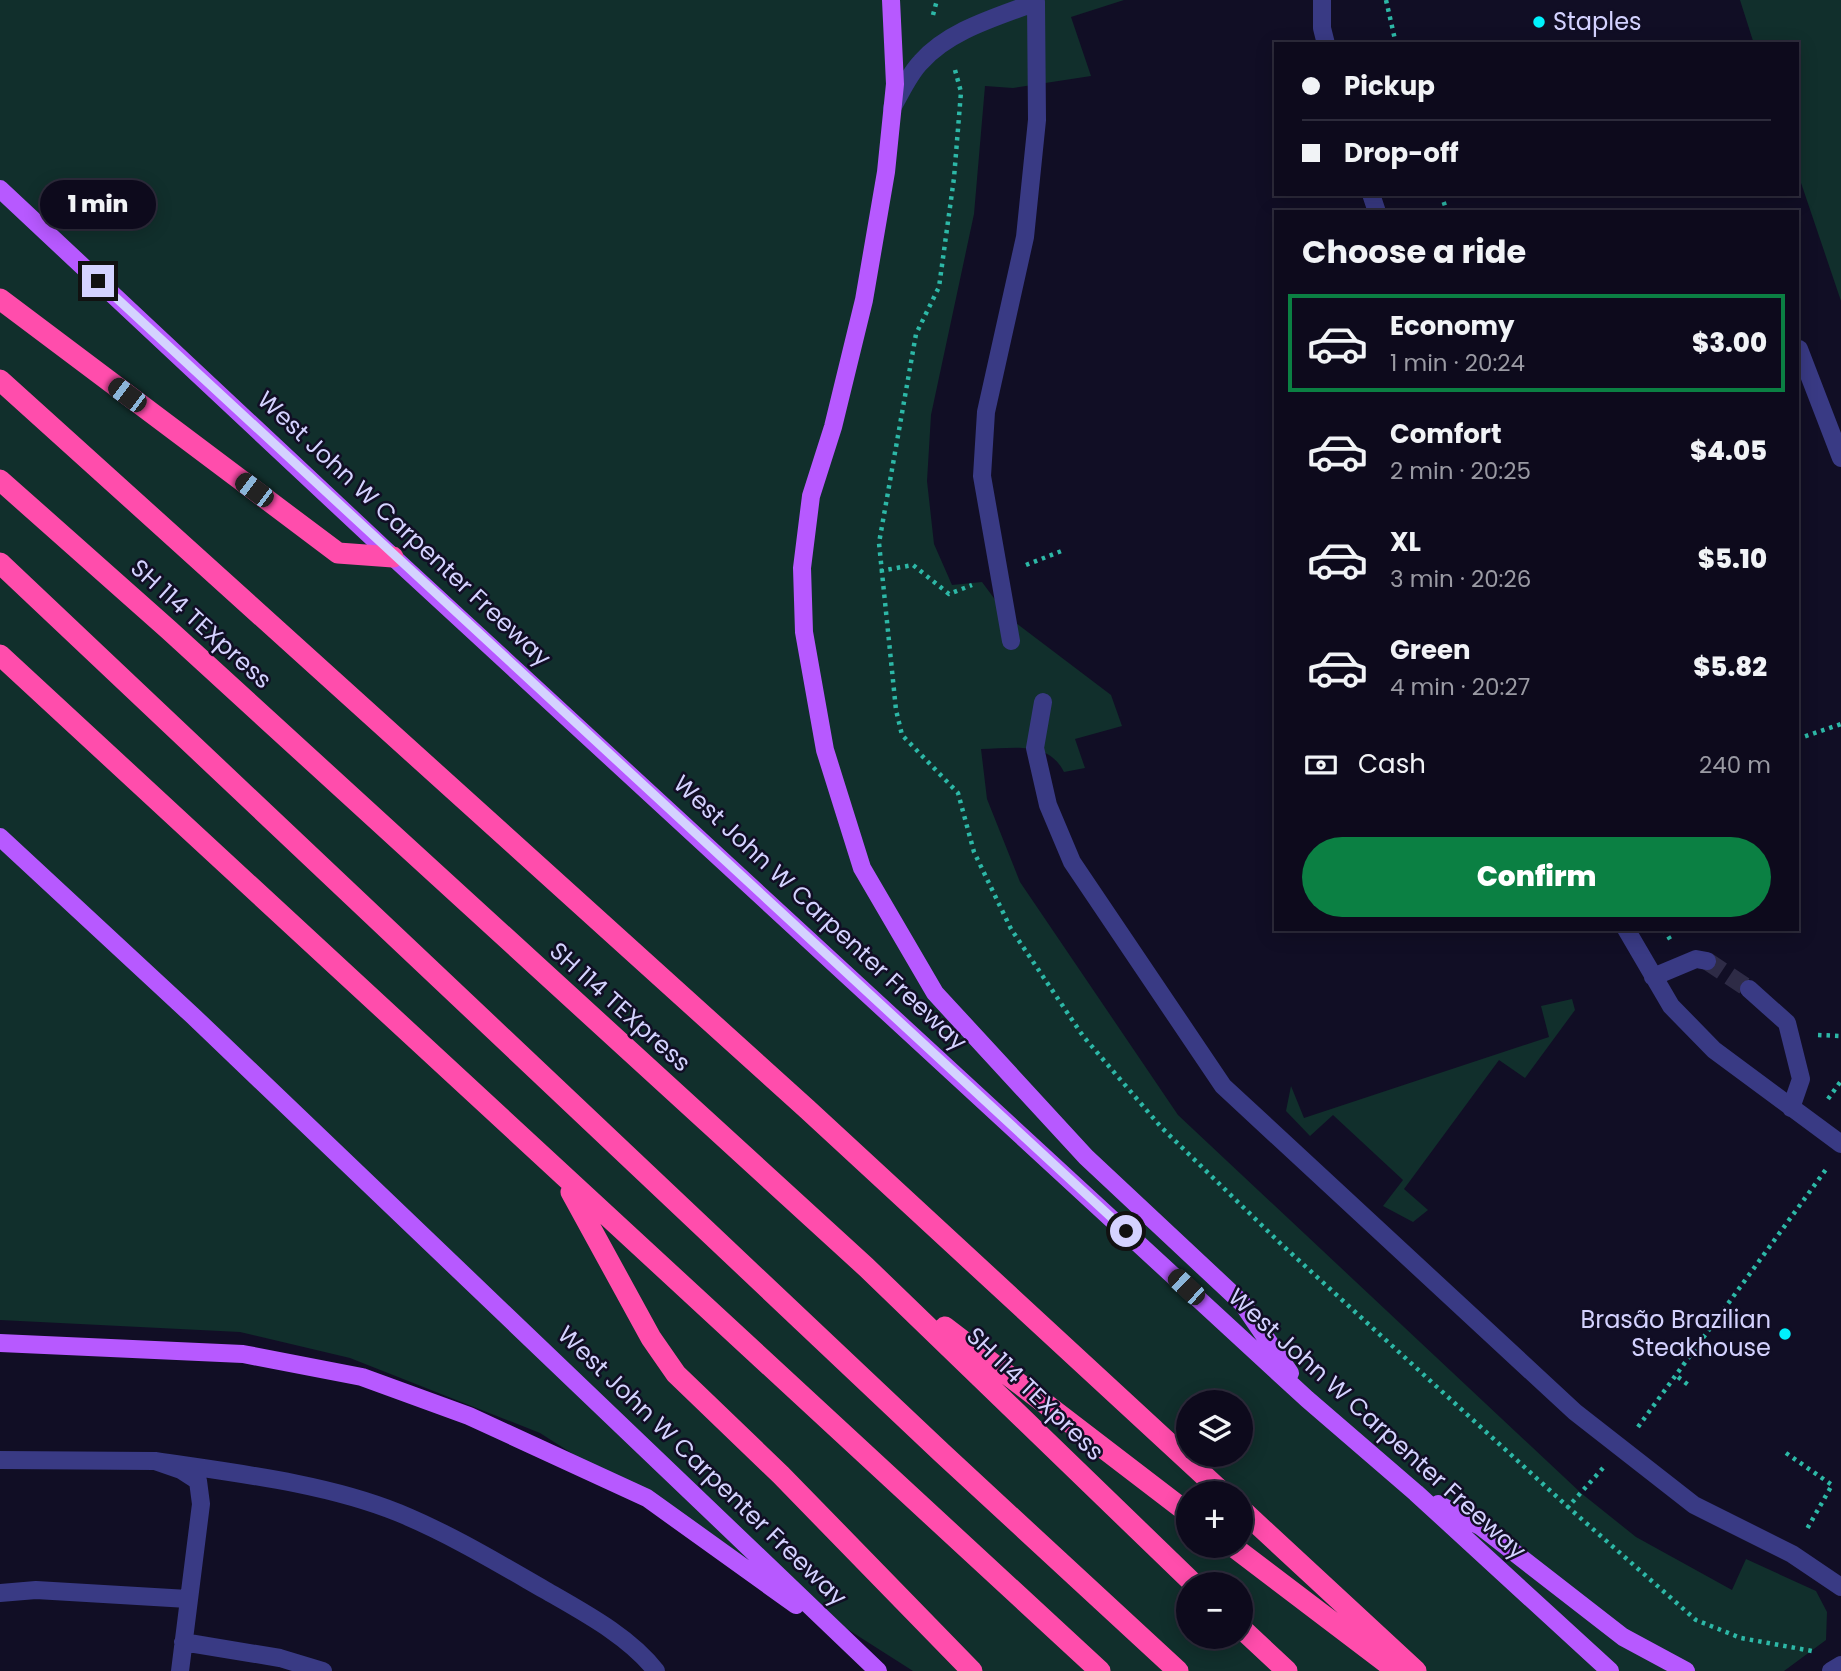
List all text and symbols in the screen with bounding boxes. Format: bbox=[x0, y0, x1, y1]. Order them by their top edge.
place label: Staples bbox=[1553, 5, 1642, 38]
marker: Staples bbox=[1531, 14, 1547, 30]
text: Pickup bbox=[1344, 68, 1435, 104]
text: Drop-off bbox=[1344, 135, 1459, 171]
callout: 1 min bbox=[40, 180, 156, 229]
text: 1 min bbox=[68, 188, 128, 220]
text: Choose a ride bbox=[1302, 229, 1526, 274]
route end bbox=[82, 265, 114, 297]
text: Economy bbox=[1390, 308, 1514, 344]
icon: car bbox=[1306, 312, 1369, 375]
text: $3.00 bbox=[1692, 325, 1767, 361]
text: 1 min · 20:24 bbox=[1390, 347, 1525, 379]
car bbox=[104, 374, 151, 416]
street label: West John W Carpenter Freeway bbox=[250, 383, 559, 674]
text: Comfort bbox=[1390, 416, 1502, 452]
icon: car bbox=[1306, 420, 1369, 483]
text: $4.05 bbox=[1690, 433, 1767, 469]
text: 2 min · 20:25 bbox=[1390, 455, 1531, 487]
car bbox=[231, 469, 278, 511]
text: XL bbox=[1390, 524, 1421, 560]
icon: car bbox=[1306, 528, 1369, 591]
text: $5.10 bbox=[1698, 541, 1767, 577]
street label: SH 114 TEXpress bbox=[124, 551, 279, 696]
text: 3 min · 20:26 bbox=[1390, 563, 1531, 595]
text: Green bbox=[1390, 632, 1471, 668]
icon: car bbox=[1306, 636, 1369, 699]
text: $5.82 bbox=[1693, 649, 1767, 685]
text: 4 min · 20:27 bbox=[1390, 671, 1530, 703]
icon: cash bbox=[1302, 746, 1340, 784]
text: Cash bbox=[1358, 746, 1426, 782]
text: 240 m bbox=[1699, 749, 1771, 781]
street label: West John W Carpenter Freeway bbox=[666, 767, 975, 1058]
button: Confirm bbox=[1302, 837, 1771, 917]
street label: SH 114 TEXpress bbox=[543, 934, 698, 1079]
route start bbox=[1110, 1215, 1142, 1247]
car bbox=[1164, 1265, 1209, 1309]
street label: West John W Carpenter Freeway bbox=[1221, 1281, 1534, 1567]
place label: Brasão Brazilian Steakhouse bbox=[1580, 1303, 1771, 1364]
street label: West John W Carpenter Freeway bbox=[550, 1318, 855, 1613]
street label: SH 114 TEXpress bbox=[959, 1320, 1111, 1468]
marker: Brasão Brazilian Steakhouse bbox=[1777, 1326, 1793, 1342]
map controls bbox=[1176, 1390, 1253, 1649]
button: layers bbox=[1176, 1390, 1253, 1467]
button: + bbox=[1176, 1481, 1253, 1558]
button: − bbox=[1176, 1572, 1253, 1649]

